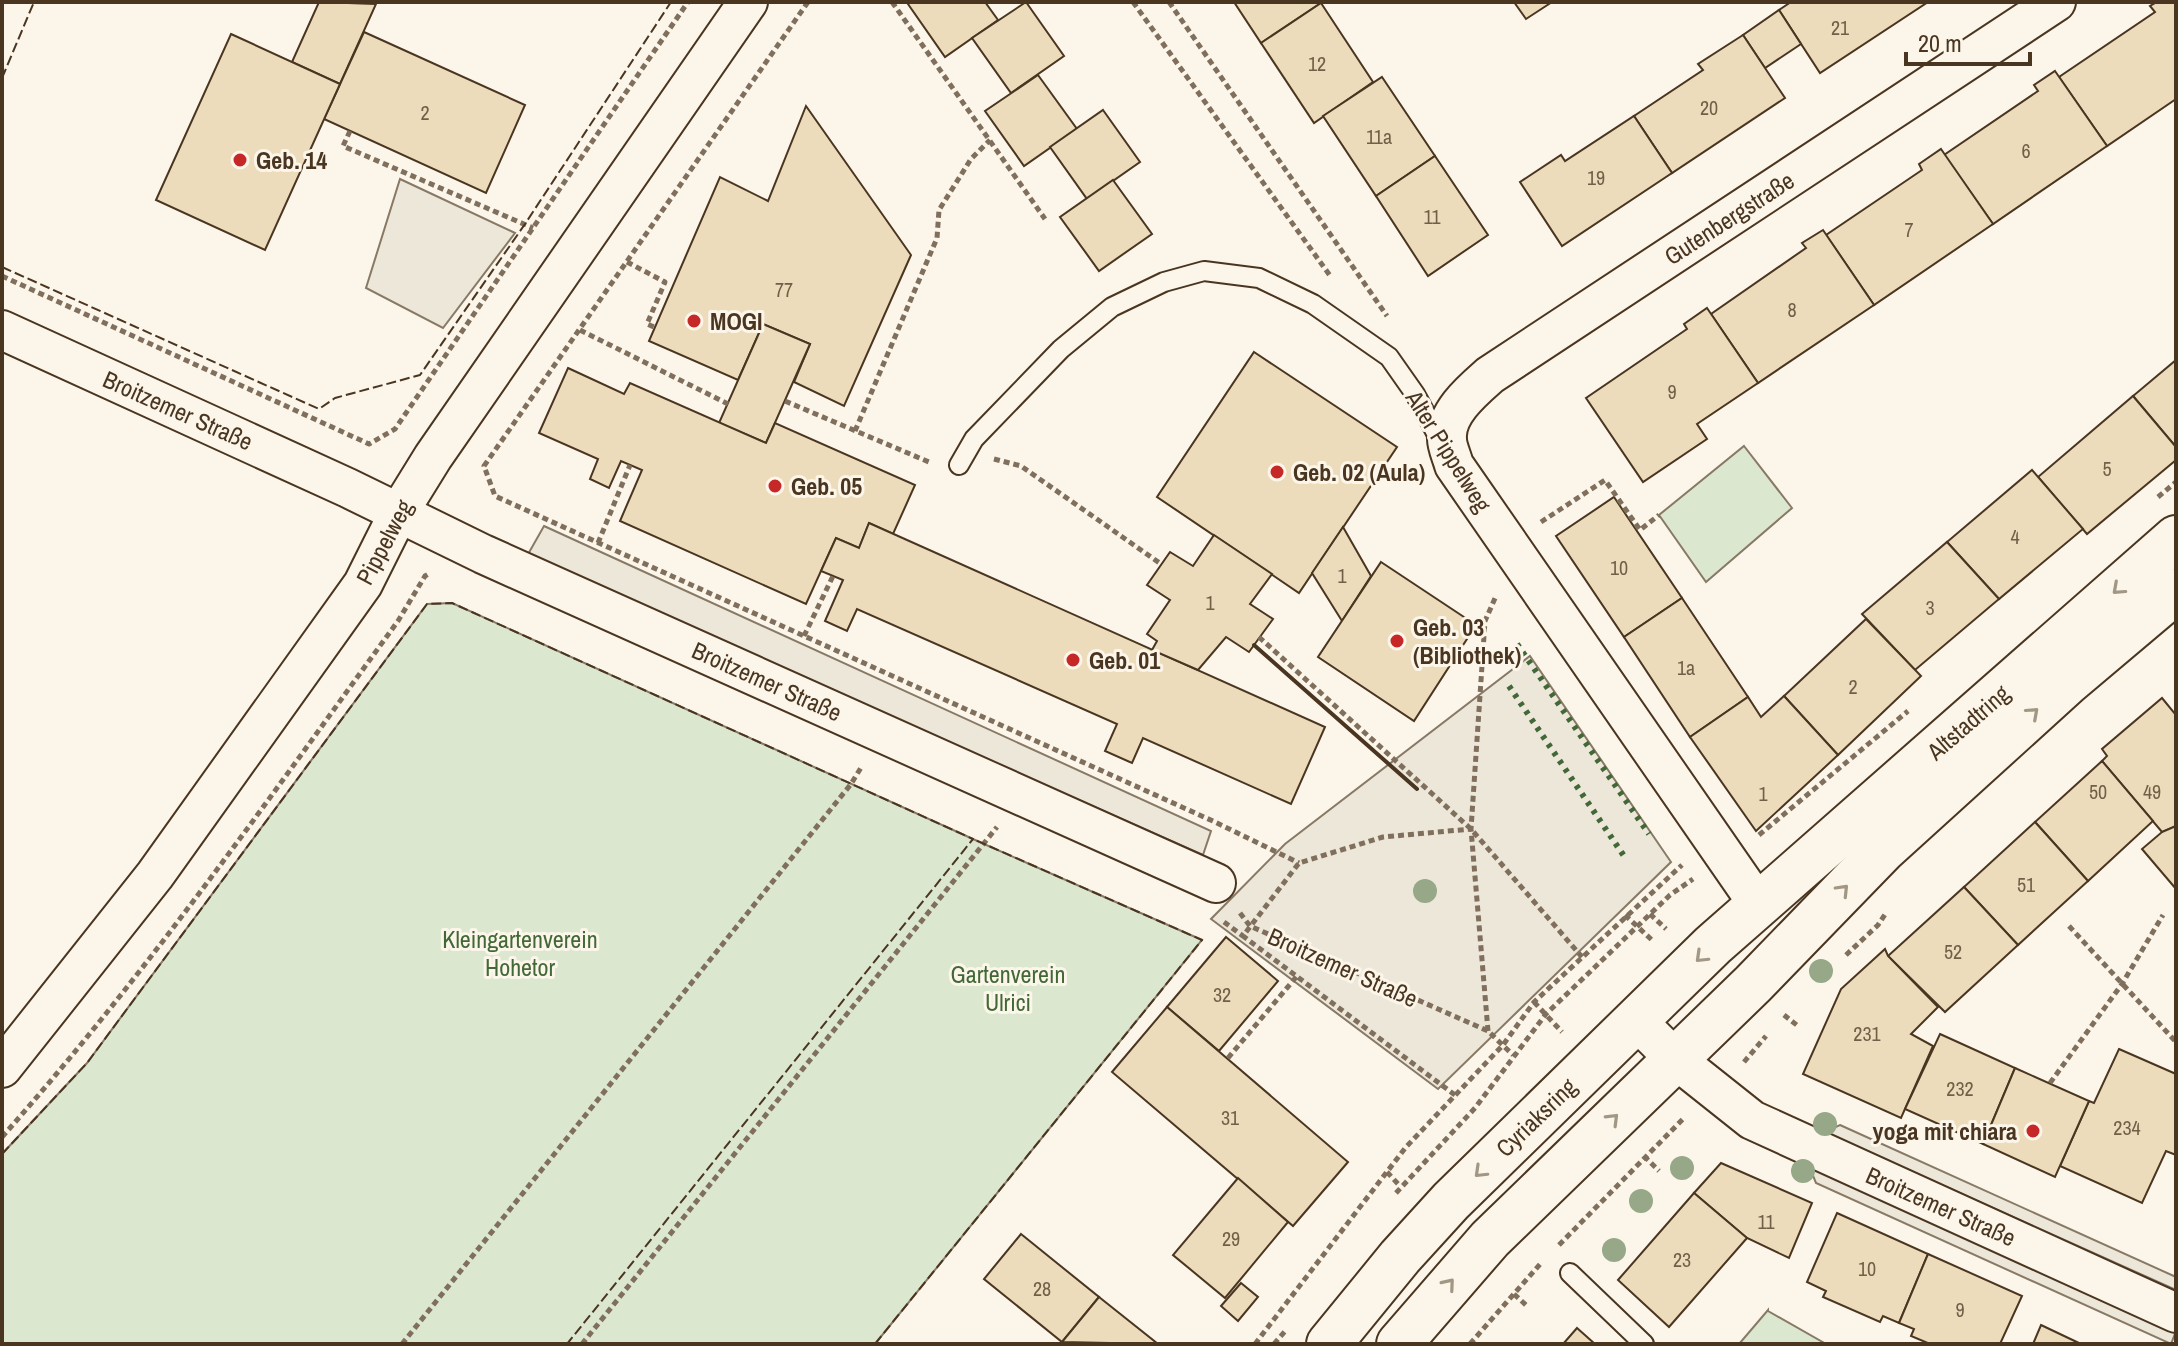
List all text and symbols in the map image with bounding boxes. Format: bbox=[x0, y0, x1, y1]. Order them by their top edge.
house number: 21 bbox=[1831, 14, 1849, 41]
scale bar bbox=[1906, 16, 2030, 66]
text: 20 m bbox=[1918, 27, 1962, 59]
house number: 12 bbox=[1308, 50, 1326, 77]
house number: 20 bbox=[1700, 94, 1718, 121]
house number: 2 bbox=[420, 99, 430, 126]
house number: 11a bbox=[1366, 123, 1392, 150]
house number: 6 bbox=[2021, 137, 2031, 164]
place label: Geb. 14 bbox=[256, 144, 327, 176]
marker: Geb. 14 bbox=[231, 151, 249, 169]
house number: 19 bbox=[1587, 164, 1605, 191]
street label: Gutenbergstraße bbox=[1658, 164, 1800, 272]
house number: 11 bbox=[1423, 203, 1441, 230]
house number: 7 bbox=[1904, 216, 1914, 243]
house number: 77 bbox=[775, 276, 793, 303]
house number: 8 bbox=[1787, 296, 1797, 323]
place label: MOGI bbox=[710, 305, 763, 337]
marker: MOGI bbox=[685, 312, 703, 330]
street label: Broitzemer Straße bbox=[98, 363, 258, 457]
house number: 9 bbox=[1667, 378, 1677, 405]
street label: Alter Pippelweg bbox=[1398, 383, 1499, 518]
house number: 5 bbox=[2102, 455, 2112, 482]
place label: Geb. 02 (Aula) bbox=[1293, 456, 1425, 488]
marker: Geb. 02 (Aula) bbox=[1268, 463, 1286, 481]
place label: Geb. 05 bbox=[791, 470, 862, 502]
marker: Geb. 05 bbox=[766, 477, 784, 495]
street label: Pippelweg bbox=[348, 494, 420, 590]
house number: 4 bbox=[2010, 523, 2020, 550]
house number: 10 bbox=[1610, 554, 1628, 581]
house number: 1 bbox=[1337, 562, 1347, 589]
one-way arrow bbox=[2112, 580, 2127, 594]
house number: 1 bbox=[1205, 589, 1215, 616]
house number: 3 bbox=[1925, 594, 1935, 621]
place label: Geb. 03 (Bibliothek) bbox=[1413, 611, 1521, 671]
marker: Geb. 03 (Bibliothek) bbox=[1388, 632, 1406, 650]
street label: Broitzemer Straße bbox=[687, 634, 847, 728]
place label: Geb. 01 bbox=[1089, 644, 1160, 676]
marker: Geb. 01 bbox=[1064, 651, 1082, 669]
house number: 1a bbox=[1677, 654, 1695, 681]
house number: 2 bbox=[1848, 673, 1858, 700]
street label: Altstadtring bbox=[1919, 677, 2016, 767]
one-way arrow bbox=[2024, 708, 2039, 723]
house number: 50 bbox=[2089, 778, 2107, 805]
house number: 49 bbox=[2143, 778, 2161, 805]
house number: 1 bbox=[1758, 780, 1768, 807]
house number: 51 bbox=[2017, 871, 2035, 898]
one-way arrow bbox=[1834, 885, 1849, 899]
street label: Broitzemer Straße bbox=[1263, 920, 1423, 1014]
park label: Kleingartenverein Hohetor bbox=[442, 923, 598, 983]
house number: 52 bbox=[1944, 938, 1962, 965]
one-way arrow bbox=[1696, 948, 1710, 963]
park label: Gartenverein Ulrici bbox=[951, 958, 1065, 1018]
house number: 32 bbox=[1213, 981, 1231, 1008]
house number: 231 bbox=[1853, 1020, 1881, 1047]
street label: Cyriaksring bbox=[1489, 1071, 1583, 1163]
house number: 232 bbox=[1946, 1075, 1974, 1102]
house number: 31 bbox=[1221, 1104, 1239, 1131]
one-way arrow bbox=[1604, 1114, 1618, 1128]
house number: 234 bbox=[2113, 1114, 2141, 1141]
place label: yoga mit chiara bbox=[1873, 1115, 2017, 1147]
marker: yoga mit chiara bbox=[2024, 1122, 2042, 1140]
street label: Broitzemer Straße bbox=[1861, 1159, 2021, 1253]
one-way arrow bbox=[1475, 1163, 1489, 1177]
house number: 11 bbox=[1757, 1208, 1775, 1235]
house number: 29 bbox=[1222, 1225, 1240, 1252]
house number: 23 bbox=[1673, 1246, 1691, 1273]
house number: 10 bbox=[1858, 1255, 1876, 1282]
house number: 28 bbox=[1033, 1275, 1051, 1302]
one-way arrow bbox=[1439, 1279, 1454, 1294]
house number: 9 bbox=[1955, 1296, 1965, 1323]

